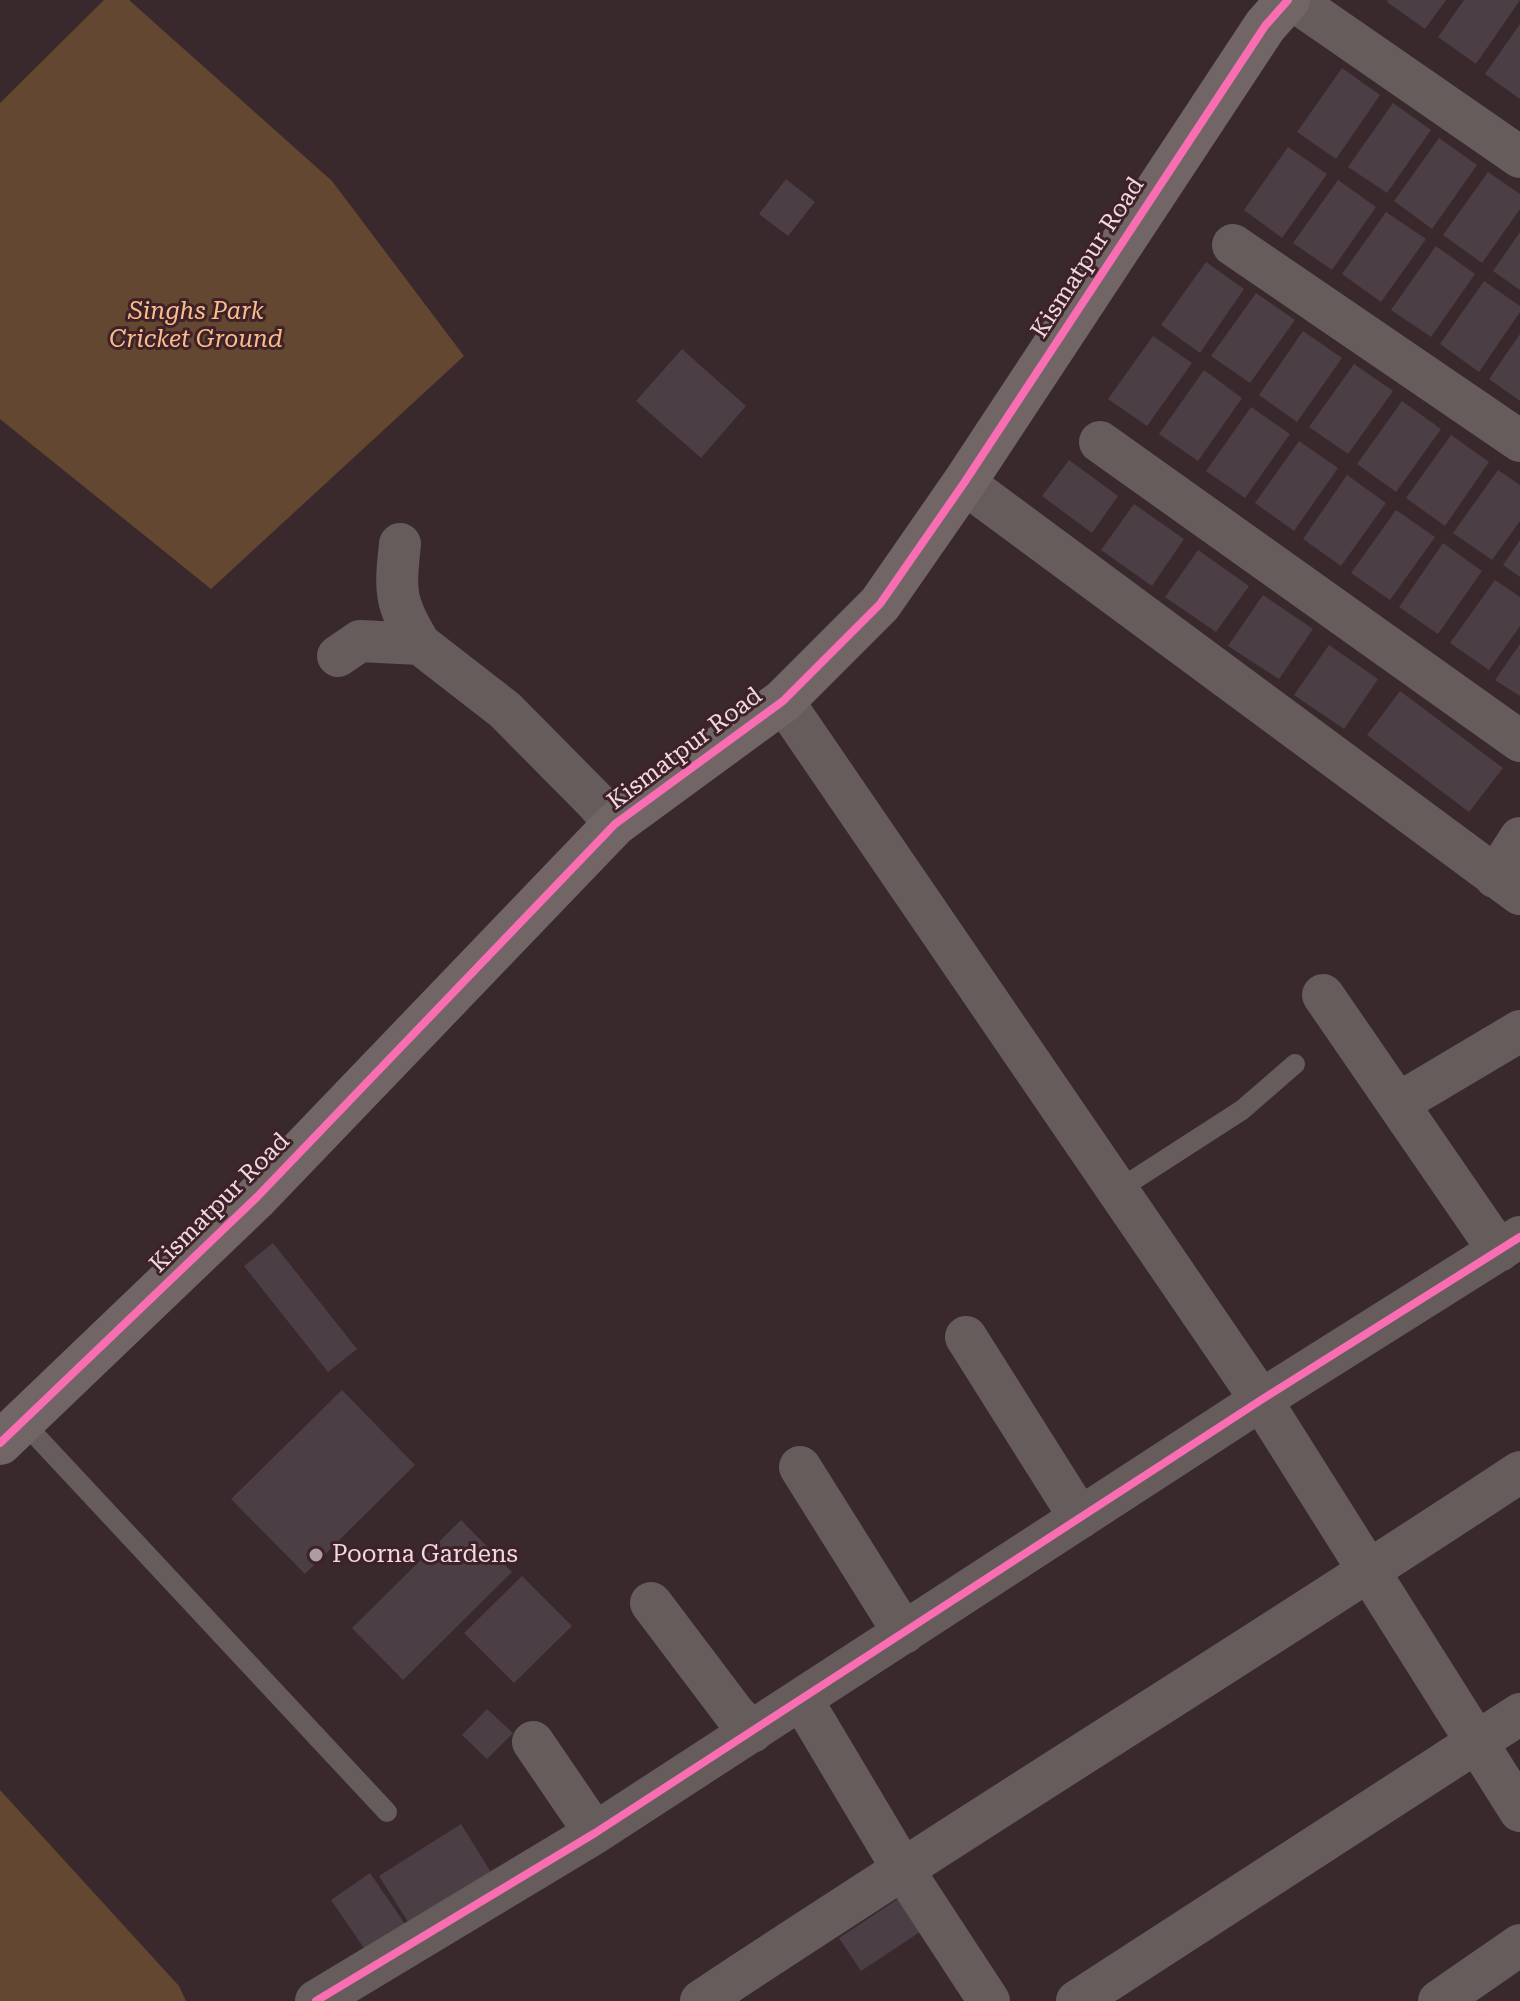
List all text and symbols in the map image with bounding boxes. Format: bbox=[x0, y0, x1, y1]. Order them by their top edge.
street label: Kismatpur Road bbox=[1025, 172, 1151, 344]
park label: Singhs Park Cricket Ground bbox=[109, 298, 283, 354]
street label: Kismatpur Road bbox=[602, 682, 768, 816]
street label: Kismatpur Road bbox=[144, 1127, 296, 1279]
place label: Poorna Gardens bbox=[332, 1541, 518, 1569]
marker: Poorna Gardens bbox=[307, 1546, 325, 1564]

